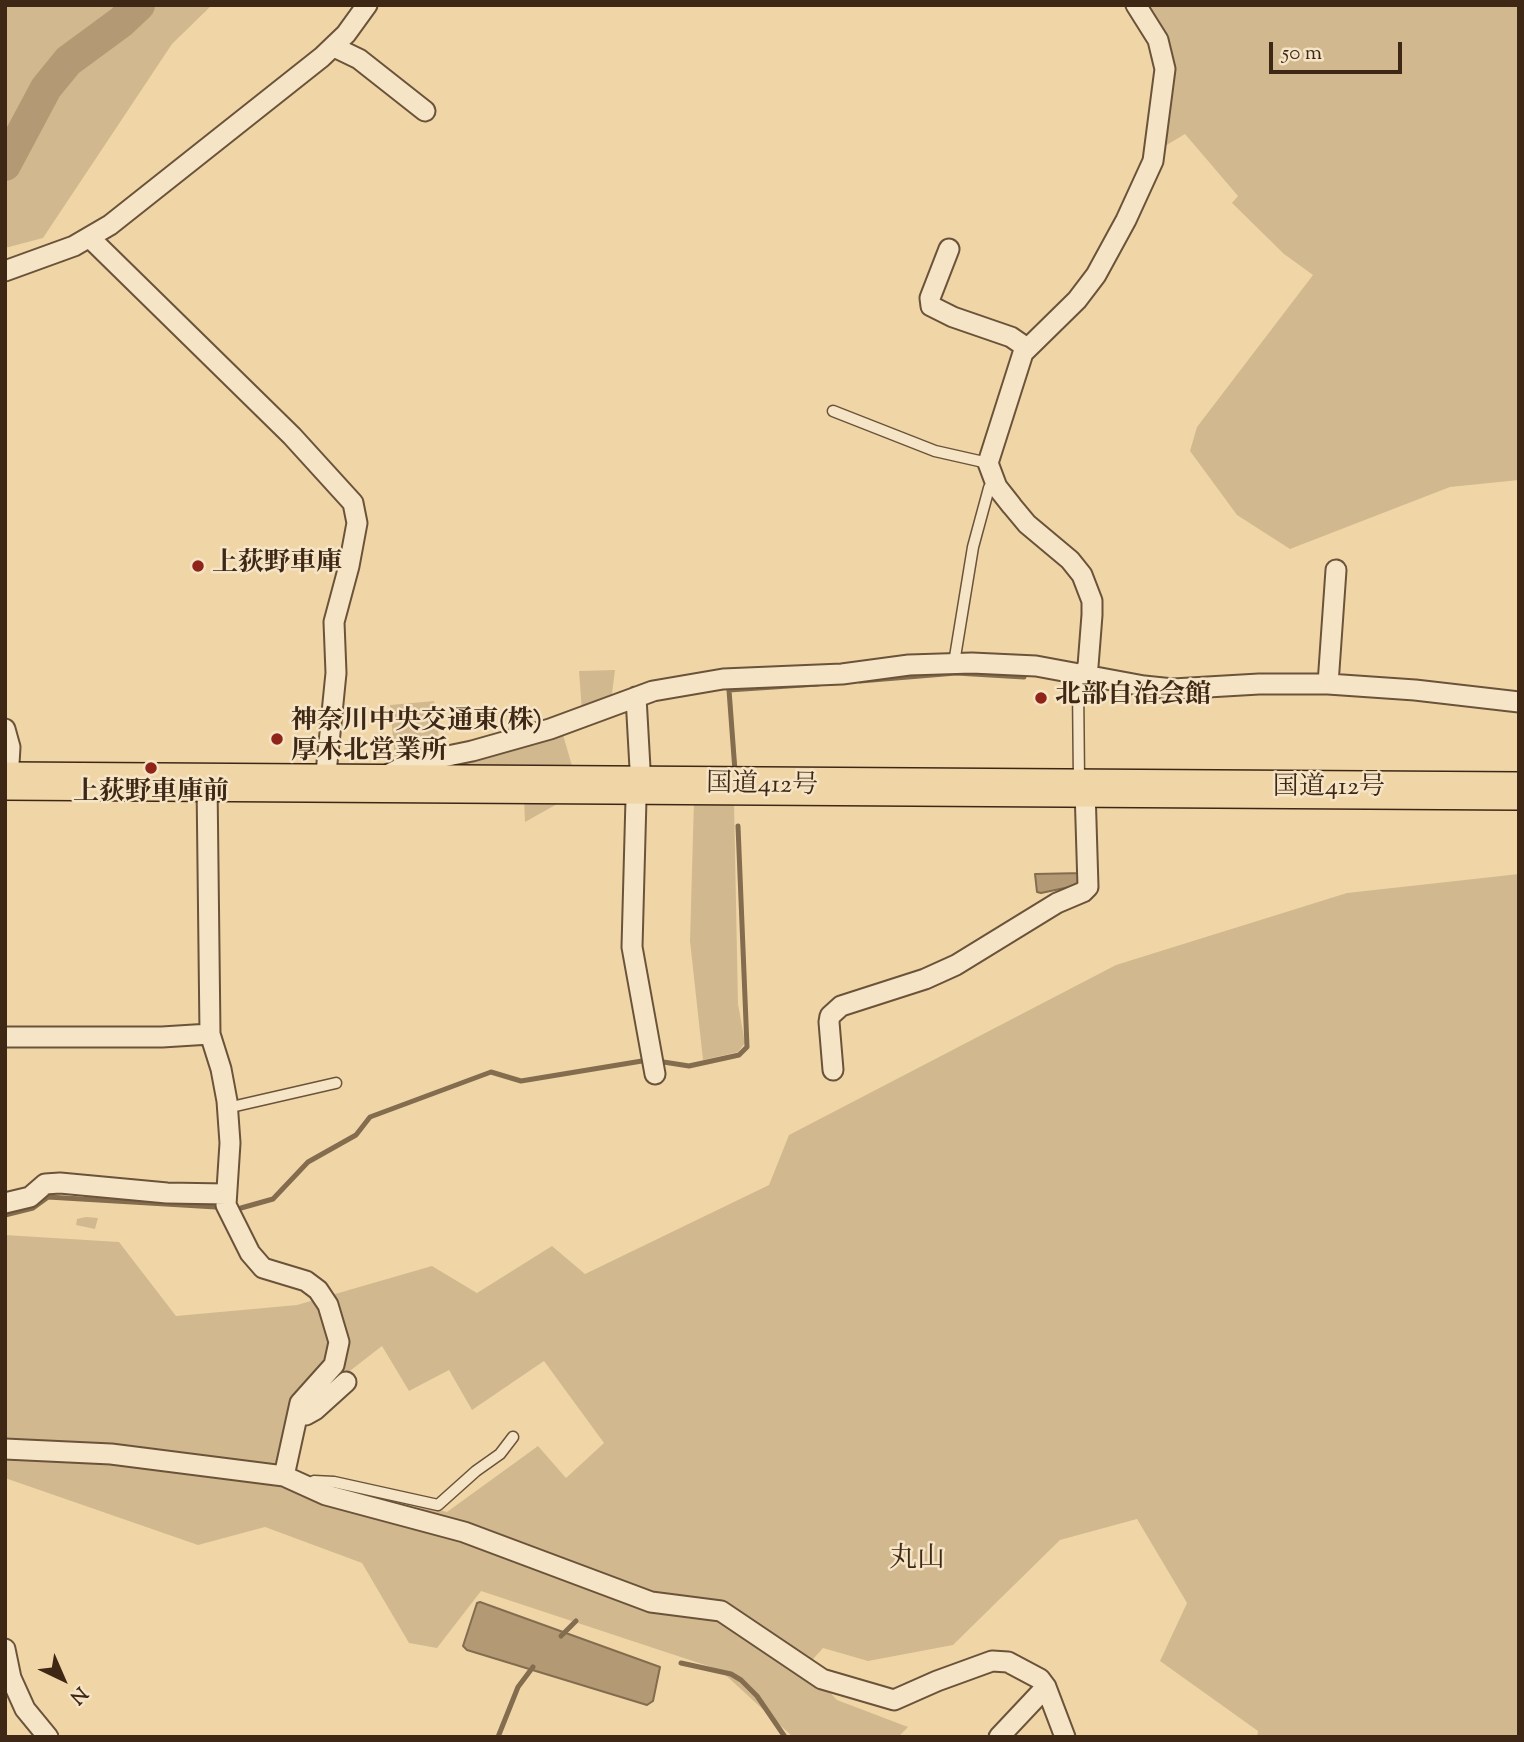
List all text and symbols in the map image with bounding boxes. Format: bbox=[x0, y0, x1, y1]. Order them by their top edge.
scale bar bbox=[1272, 28, 1405, 72]
text: 50 m bbox=[1282, 39, 1322, 69]
place label: 上荻野車庫 bbox=[212, 550, 342, 582]
marker: 上荻野車庫 bbox=[190, 558, 206, 574]
place label: 北部自治会館 bbox=[1055, 682, 1211, 714]
marker: 北部自治会館 bbox=[1033, 690, 1049, 706]
place label: 神奈川中央交通東(株) 厚木北営業所 bbox=[291, 708, 542, 770]
marker: 神奈川中央交通東(株) 厚木北営業所 bbox=[269, 731, 285, 747]
marker: 上荻野車庫前 bbox=[143, 760, 159, 776]
street label: 国道412号 bbox=[706, 770, 818, 804]
street label: 国道412号 bbox=[1273, 774, 1385, 806]
place label: 上荻野車庫前 bbox=[73, 779, 229, 811]
district label: 丸山 bbox=[889, 1544, 945, 1578]
north arrow bbox=[28, 1644, 98, 1714]
text: N bbox=[63, 1679, 93, 1709]

